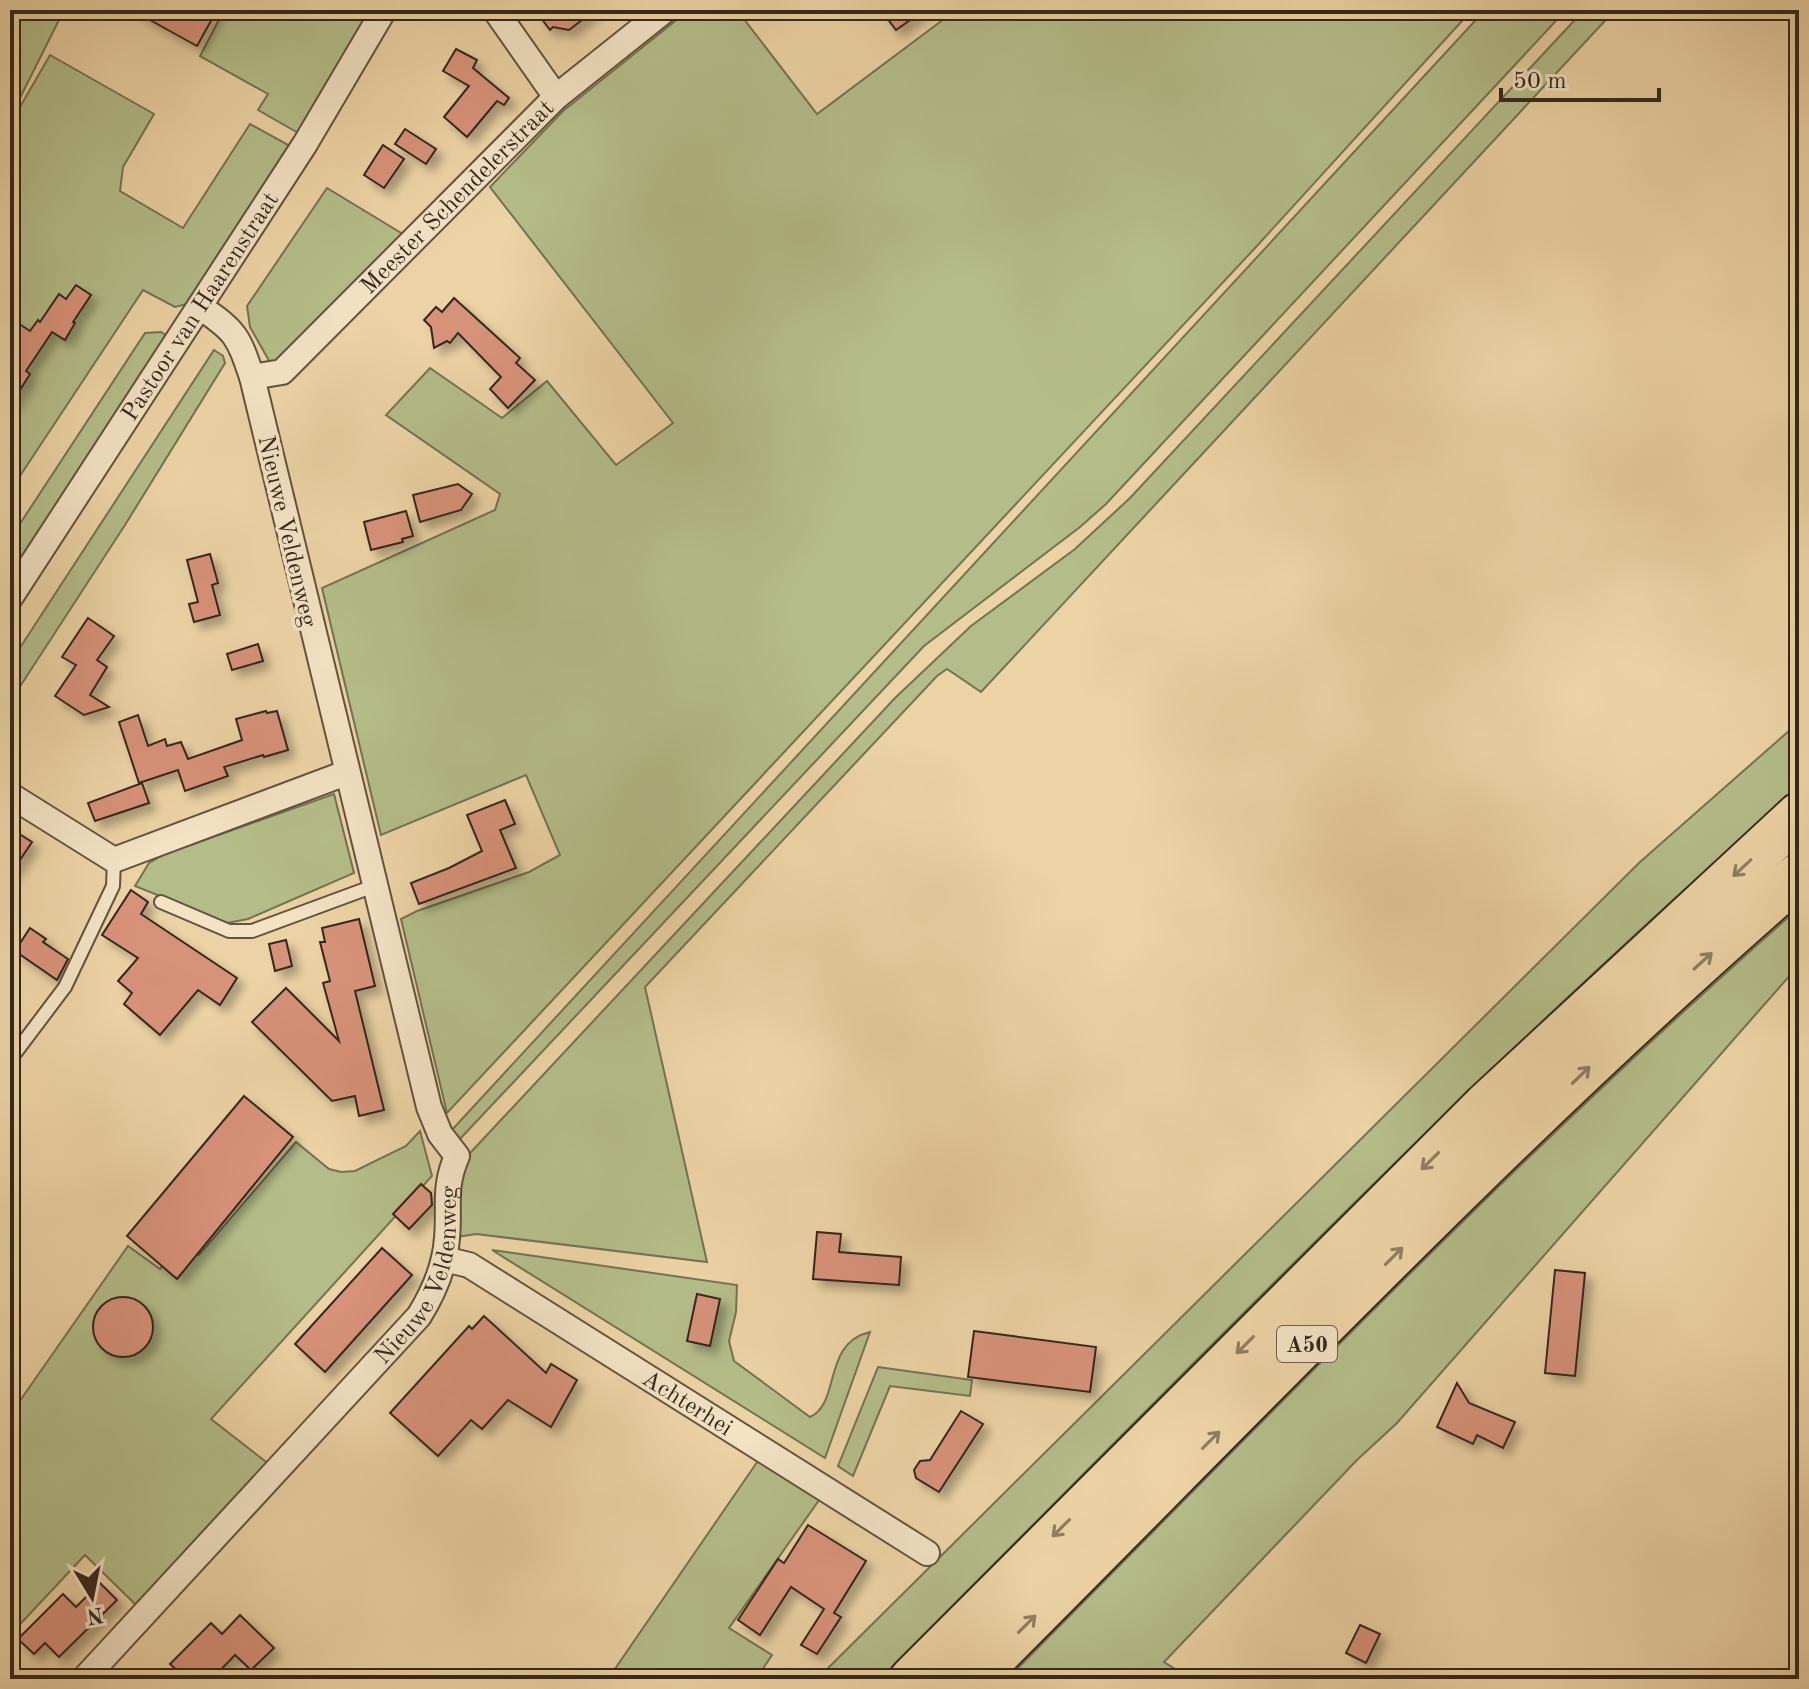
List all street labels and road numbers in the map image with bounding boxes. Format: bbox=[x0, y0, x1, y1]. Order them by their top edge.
street label: Meester Schendelerstraat bbox=[357, 96, 559, 300]
street label: Pastoor van Haarenstraat bbox=[118, 189, 284, 426]
street label: Nieuwe Veldenweg bbox=[252, 433, 320, 630]
street label: Nieuwe Veldenweg bbox=[371, 1185, 462, 1370]
road number: A50 bbox=[1277, 1326, 1337, 1362]
street label: Achterhei bbox=[637, 1367, 736, 1441]

